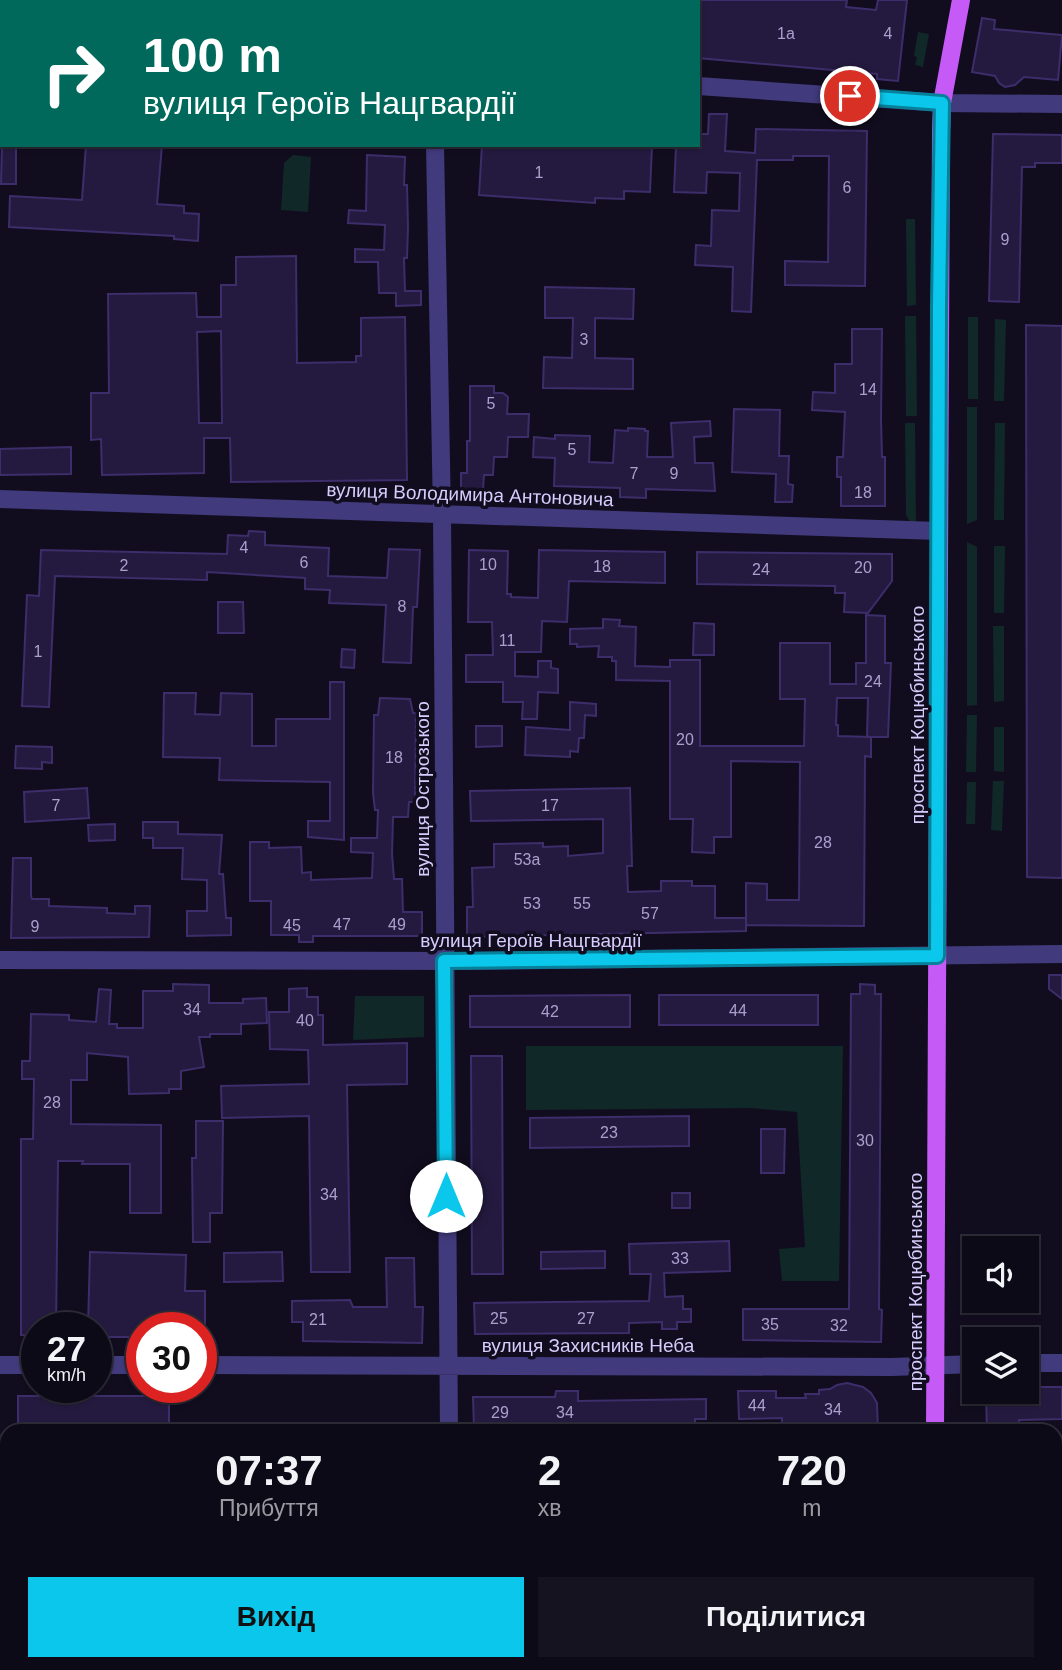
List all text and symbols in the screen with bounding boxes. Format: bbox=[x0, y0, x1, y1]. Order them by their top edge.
house number: 1а bbox=[777, 25, 795, 42]
house number: 4 bbox=[884, 25, 893, 42]
icon: right bbox=[28, 28, 119, 119]
text: 100 m bbox=[143, 28, 282, 82]
pin bbox=[820, 66, 880, 126]
icon: arrive bbox=[831, 77, 869, 115]
text: вулиця Героїв Нацгвардії bbox=[143, 85, 516, 121]
house number: 1 bbox=[535, 164, 544, 181]
house number: 6 bbox=[843, 179, 852, 196]
house number: 9 bbox=[1001, 231, 1010, 248]
house number: 3 bbox=[580, 331, 589, 348]
house number: 14 bbox=[859, 381, 877, 398]
house number: 5 bbox=[487, 395, 496, 412]
house number: 5 bbox=[568, 441, 577, 458]
house number: 7 bbox=[630, 465, 639, 482]
house number: 9 bbox=[670, 465, 679, 482]
street label: вулиця Володимира Антоновича bbox=[326, 479, 614, 510]
house number: 18 bbox=[854, 484, 872, 501]
house number: 4 bbox=[240, 539, 249, 556]
house number: 6 bbox=[300, 554, 309, 571]
house number: 10 bbox=[479, 556, 497, 573]
house number: 2 bbox=[120, 557, 129, 574]
house number: 18 bbox=[593, 558, 611, 575]
house number: 20 bbox=[854, 559, 872, 576]
house number: 24 bbox=[752, 561, 770, 578]
house number: 8 bbox=[398, 598, 407, 615]
street label: проспект Коцюбинського bbox=[907, 606, 928, 824]
house number: 11 bbox=[499, 632, 515, 649]
house number: 1 bbox=[34, 643, 43, 660]
house number: 24 bbox=[864, 673, 882, 690]
street label: вулиця Острозького bbox=[412, 701, 433, 877]
house number: 20 bbox=[676, 731, 694, 748]
house number: 18 bbox=[385, 749, 403, 766]
house number: 7 bbox=[52, 797, 61, 814]
house number: 17 bbox=[541, 797, 559, 814]
house number: 28 bbox=[814, 834, 832, 851]
house number: 53а bbox=[514, 851, 540, 868]
house number: 53 bbox=[523, 895, 541, 912]
house number: 55 bbox=[573, 895, 591, 912]
house number: 57 bbox=[641, 905, 659, 922]
house number: 47 bbox=[333, 916, 351, 933]
house number: 49 bbox=[388, 916, 406, 933]
house number: 45 bbox=[283, 917, 301, 934]
house number: 9 bbox=[31, 918, 40, 935]
street label: вулиця Героїв Нацгвардії bbox=[420, 930, 642, 951]
house number: 34 bbox=[183, 1001, 201, 1018]
house number: 44 bbox=[729, 1002, 747, 1019]
house number: 42 bbox=[541, 1003, 559, 1020]
house number: 40 bbox=[296, 1012, 314, 1029]
house number: 28 bbox=[43, 1094, 61, 1111]
house number: 23 bbox=[600, 1124, 618, 1141]
house number: 30 bbox=[856, 1132, 874, 1149]
position arrow bbox=[409, 1159, 483, 1233]
street label: проспект Коцюбинського bbox=[905, 1173, 926, 1391]
house number: 34 bbox=[320, 1186, 338, 1203]
map controls bbox=[962, 1236, 1039, 1404]
button: sound bbox=[962, 1236, 1039, 1313]
house number: 33 bbox=[671, 1250, 689, 1267]
house number: 25 bbox=[490, 1310, 508, 1327]
house number: 27 bbox=[577, 1310, 595, 1327]
house number: 21 bbox=[309, 1311, 327, 1328]
speed limit sign: 30 bbox=[126, 1312, 217, 1403]
house number: 35 bbox=[761, 1316, 779, 1333]
house number: 32 bbox=[830, 1317, 848, 1334]
button: layers bbox=[962, 1327, 1039, 1404]
text: 27 bbox=[47, 1329, 86, 1368]
street label: вулиця Захисників Неба bbox=[482, 1335, 695, 1356]
text: km/h bbox=[47, 1365, 86, 1385]
house number: 44 bbox=[748, 1397, 766, 1414]
house number: 34 bbox=[824, 1401, 842, 1418]
house number: 29 bbox=[491, 1404, 509, 1421]
house number: 34 bbox=[556, 1404, 574, 1421]
text: 07:37 bbox=[215, 1447, 323, 1494]
text: 2 bbox=[538, 1447, 561, 1494]
text: 720 bbox=[777, 1447, 847, 1494]
text: Прибуття bbox=[219, 1495, 319, 1521]
text: хв bbox=[538, 1495, 562, 1521]
text: m bbox=[802, 1495, 821, 1521]
button: Вихід bbox=[28, 1577, 524, 1657]
button: Поділитися bbox=[538, 1577, 1034, 1657]

